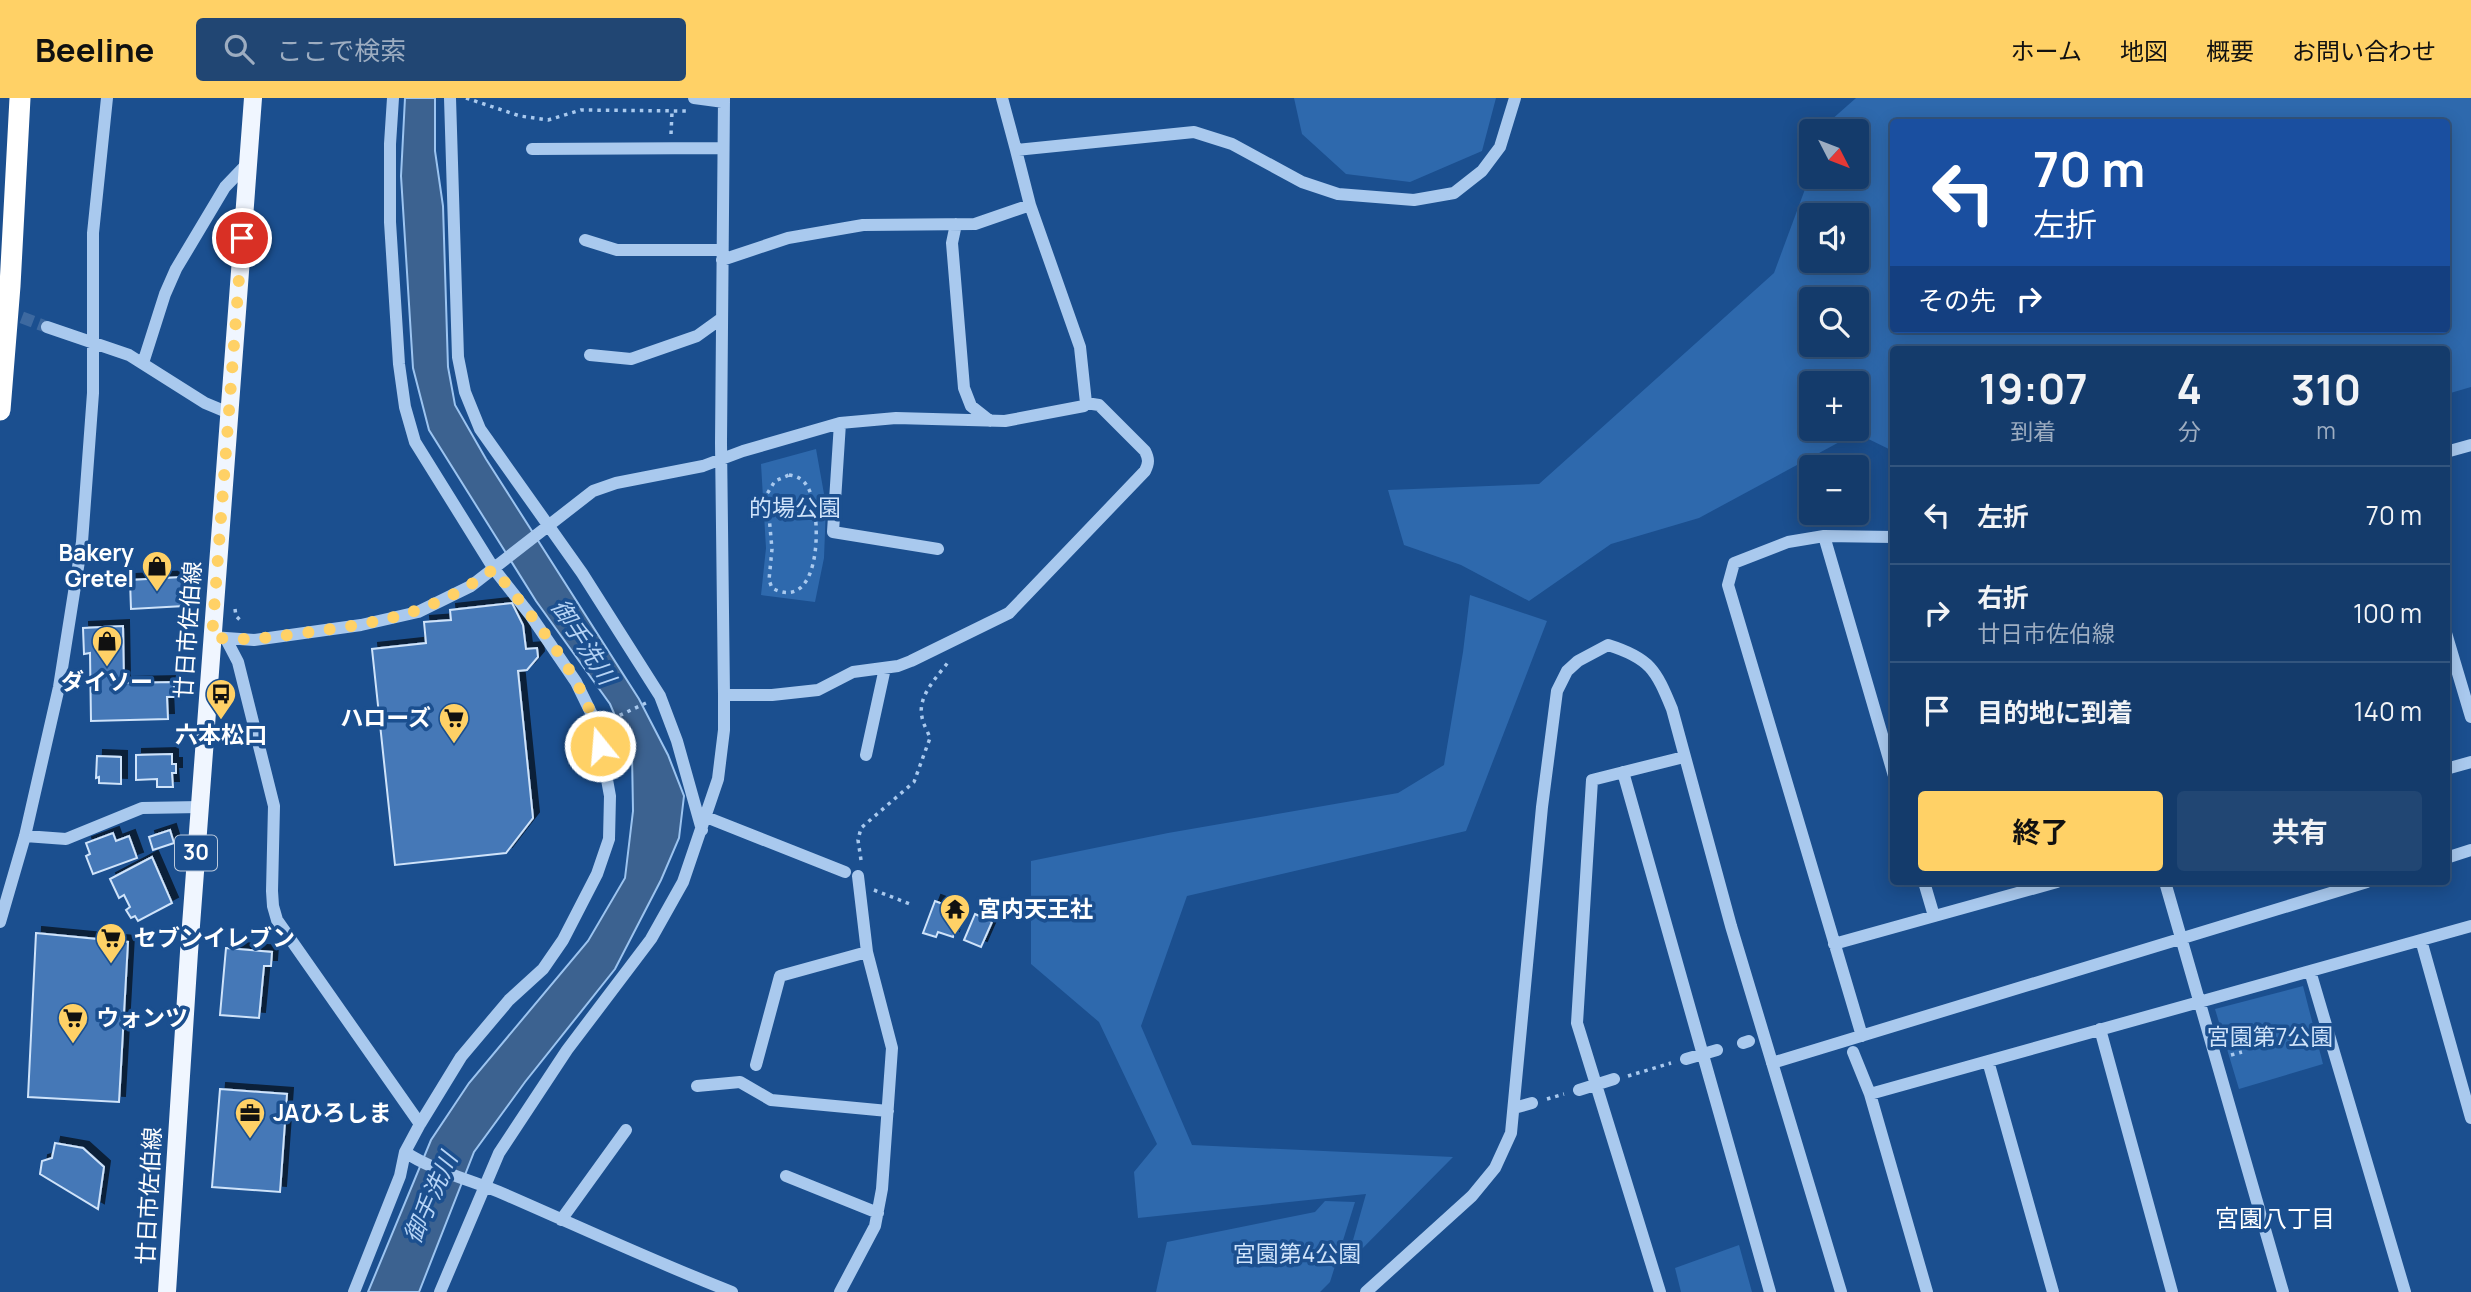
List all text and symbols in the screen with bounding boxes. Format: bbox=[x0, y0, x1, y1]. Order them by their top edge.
search box bbox=[196, 18, 686, 81]
text: Beeline bbox=[35, 27, 154, 72]
icon: search bbox=[220, 30, 258, 68]
text: ここで検索 bbox=[276, 32, 406, 68]
text: ホーム bbox=[2011, 34, 2082, 67]
text: 地図 bbox=[2120, 34, 2168, 67]
text: 概要 bbox=[2206, 34, 2254, 67]
text: お問い合わせ bbox=[2292, 34, 2436, 67]
north arrow bbox=[1799, 119, 1869, 189]
map controls bbox=[1799, 119, 1869, 525]
text: 70 m bbox=[2033, 135, 2145, 202]
icon: left bbox=[1918, 147, 2009, 238]
text: 左折 bbox=[2033, 202, 2097, 246]
button: sound bbox=[1799, 203, 1869, 273]
pin bbox=[212, 208, 272, 268]
icon: arrive bbox=[223, 219, 261, 257]
icon: right bbox=[2010, 280, 2048, 318]
text: その先 bbox=[1918, 282, 1996, 318]
button: search bbox=[1799, 287, 1869, 357]
text: 19:07 bbox=[1979, 359, 2088, 417]
text: 4 bbox=[2176, 359, 2202, 417]
text: 310 bbox=[2291, 360, 2361, 418]
button: + bbox=[1799, 371, 1869, 441]
text: m bbox=[2316, 414, 2336, 446]
text: 到着 bbox=[2010, 415, 2056, 447]
text: 分 bbox=[2178, 415, 2201, 447]
button: − bbox=[1799, 455, 1869, 525]
park label: 的場公園 bbox=[749, 491, 841, 523]
icon: left bbox=[1918, 496, 1956, 534]
text: 70 m bbox=[2366, 497, 2422, 533]
text: 左折 bbox=[1977, 498, 2029, 534]
place label: Bakery Gretel bbox=[59, 536, 134, 594]
shop icon: Bakery Gretel bbox=[140, 549, 174, 593]
street label: 廿日市佐伯線 bbox=[166, 560, 208, 700]
text: 右折 bbox=[1977, 579, 2029, 615]
water label: 御手洗川 bbox=[544, 592, 626, 693]
icon: right bbox=[1918, 594, 1956, 632]
text: 100 m bbox=[2353, 595, 2422, 631]
text: 廿日市佐伯線 bbox=[1977, 617, 2115, 649]
shop icon: ダイソー bbox=[90, 624, 124, 668]
place label: ダイソー bbox=[61, 665, 153, 697]
bus stop icon: 六本松口 bbox=[204, 677, 238, 721]
icon: arrive bbox=[1918, 692, 1956, 730]
text: 140 m bbox=[2353, 693, 2422, 729]
text: 目的地に到着 bbox=[1977, 694, 2133, 730]
place label: ハローズ bbox=[340, 701, 431, 733]
supermarket icon: ハローズ bbox=[437, 701, 471, 745]
position arrow bbox=[563, 709, 637, 783]
place label: 六本松口 bbox=[175, 718, 267, 750]
button: 終了 bbox=[1918, 791, 2163, 871]
button: 共有 bbox=[2177, 791, 2422, 871]
road number: 30 bbox=[175, 836, 217, 870]
temple icon: 宮内天王社 bbox=[938, 892, 972, 936]
place label: 宮内天王社 bbox=[978, 892, 1093, 924]
supermarket icon: セブンイレブン bbox=[94, 921, 128, 965]
place label: セブンイレブン bbox=[134, 921, 295, 953]
supermarket icon: ウォンツ bbox=[56, 1001, 90, 1045]
place label: ウォンツ bbox=[96, 1001, 188, 1033]
park label: 宮園第7公園 bbox=[2207, 1020, 2333, 1052]
office icon: JAひろしま bbox=[233, 1096, 267, 1140]
place label: JAひろしま bbox=[273, 1096, 391, 1128]
street label: 廿日市佐伯線 bbox=[128, 1126, 168, 1266]
water label: 御手洗川 bbox=[395, 1144, 465, 1248]
district label: 宮園八丁目 bbox=[2215, 1201, 2335, 1234]
park label: 宮園第4公園 bbox=[1233, 1237, 1361, 1269]

